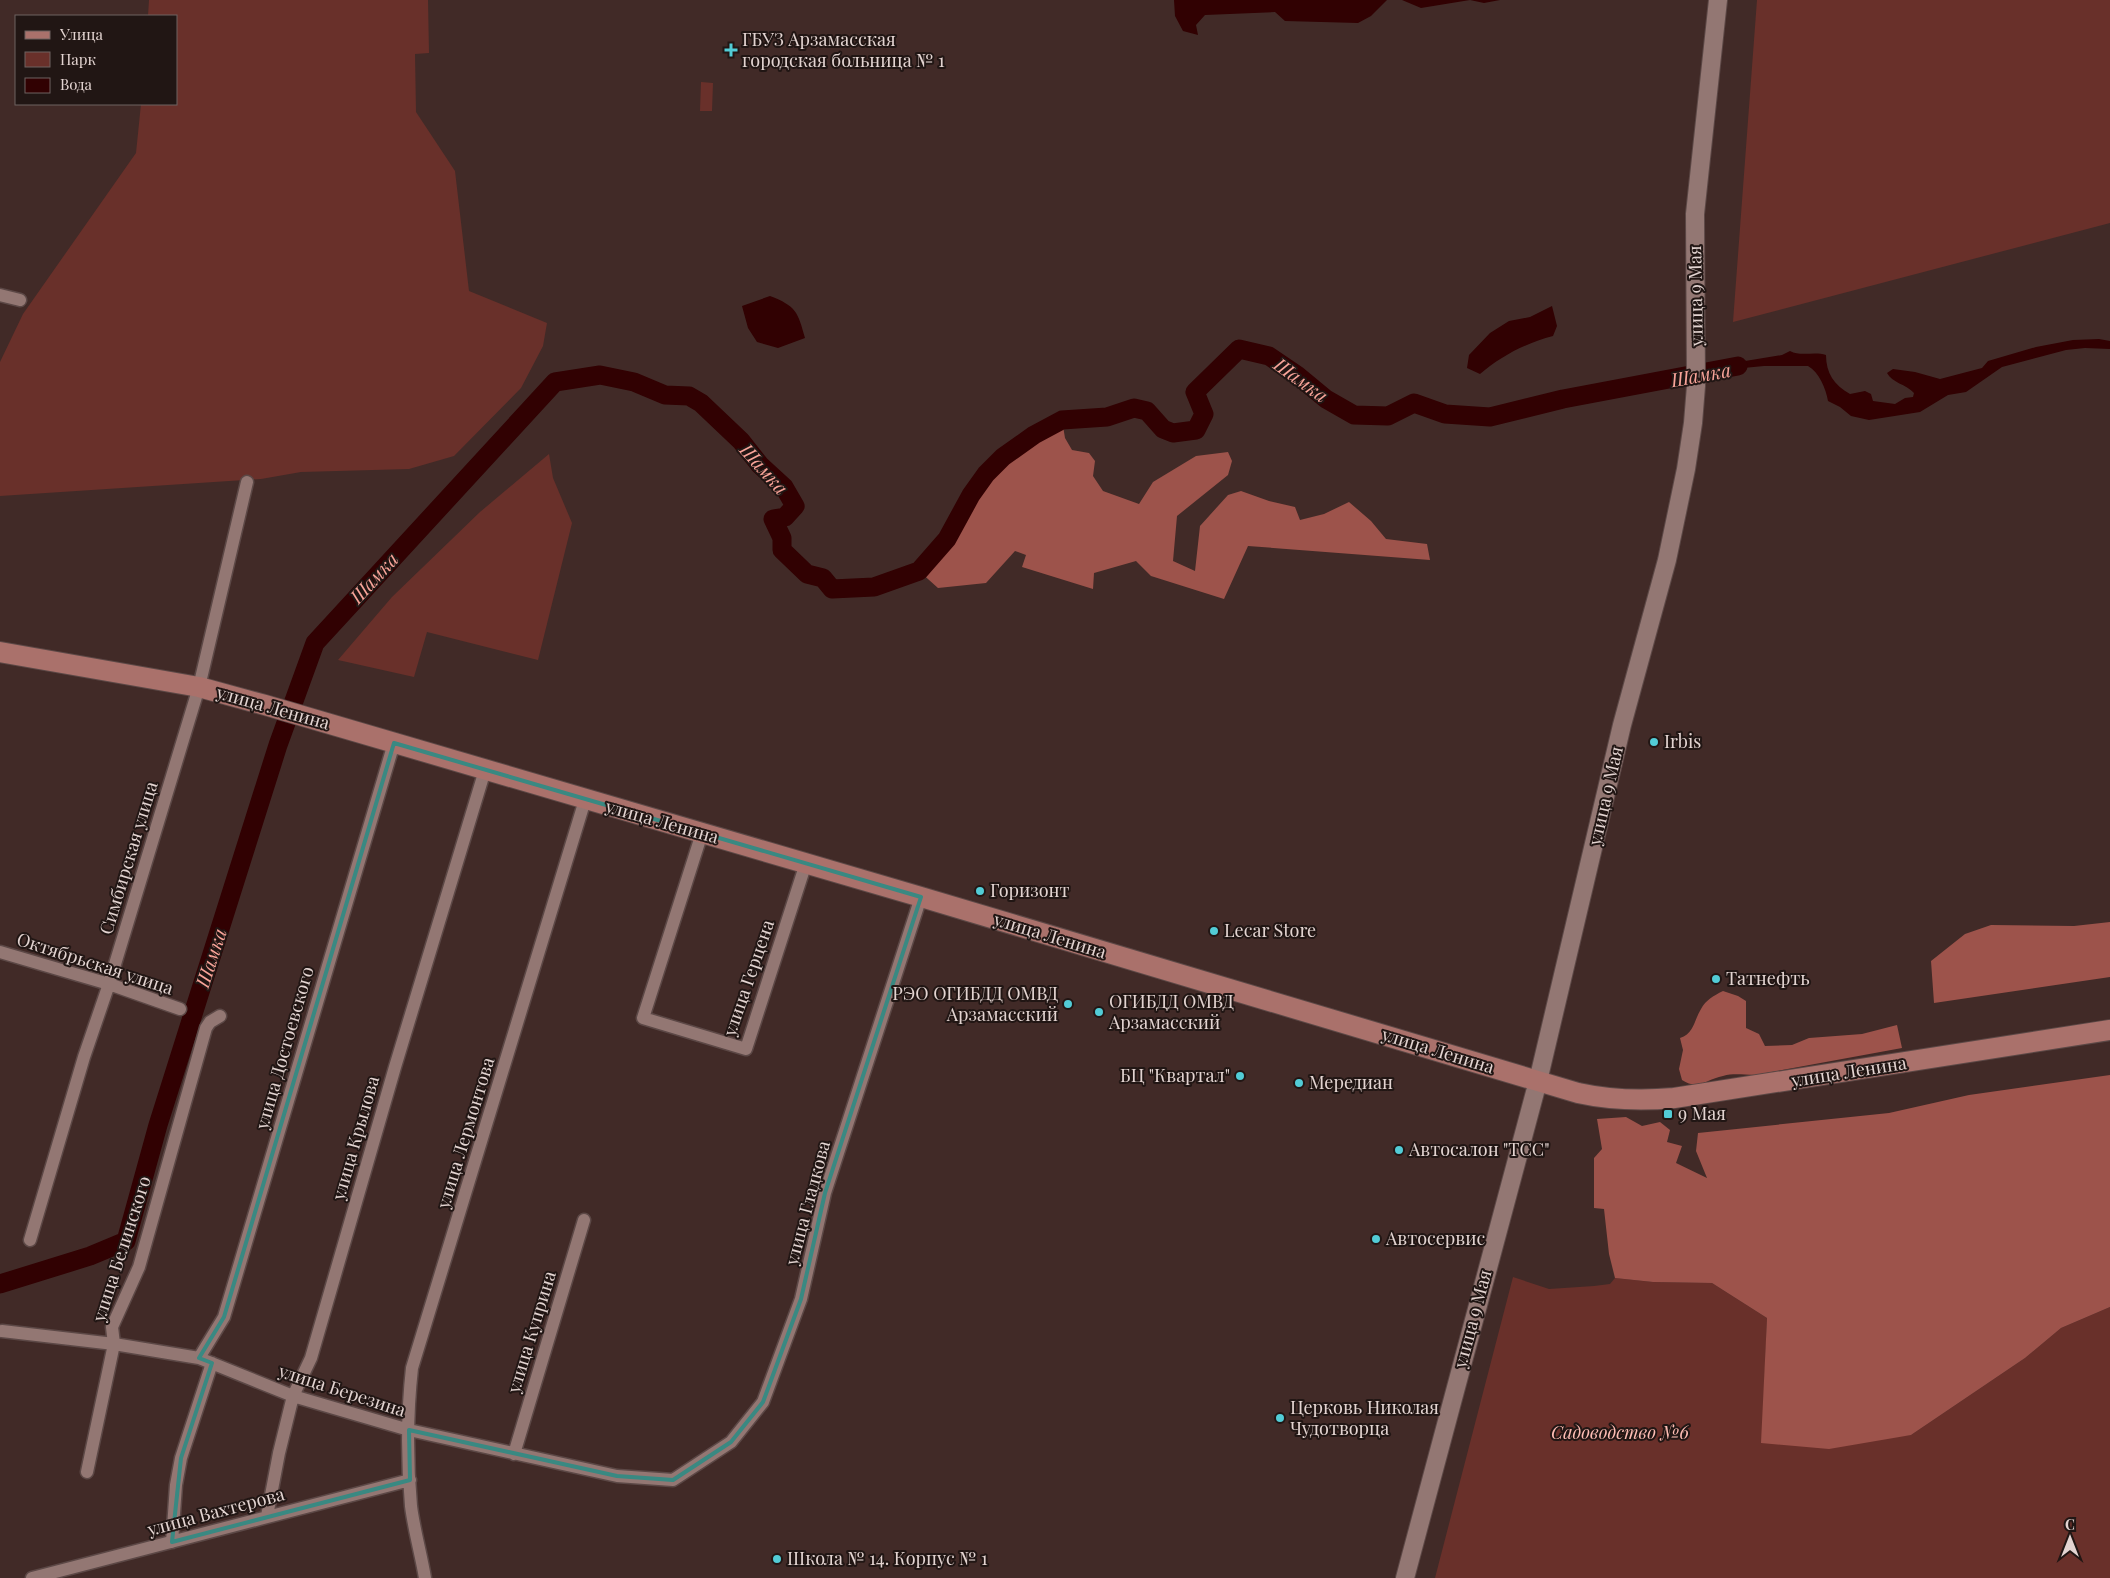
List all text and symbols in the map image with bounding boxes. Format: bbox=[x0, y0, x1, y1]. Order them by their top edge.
legend bbox=[15, 15, 178, 105]
text: Улица bbox=[59, 24, 103, 44]
place label: ГБУЗ Арзамасская городская больница № 1 bbox=[742, 27, 945, 72]
marker: ГБУЗ Арзамасская городская больница № 1 bbox=[724, 43, 738, 57]
text: Парк bbox=[60, 49, 96, 69]
text: Вода bbox=[60, 74, 93, 94]
street label: улица 9 Мая bbox=[1682, 245, 1708, 348]
water label: Шамка bbox=[1269, 350, 1334, 408]
water label: Шамка bbox=[1668, 356, 1733, 392]
water label: Шамка bbox=[734, 436, 795, 500]
water label: Шамка bbox=[342, 546, 404, 609]
street label: улица Ленина bbox=[213, 679, 333, 735]
place label: Irbis bbox=[1664, 729, 1701, 753]
marker: Irbis bbox=[1648, 736, 1660, 748]
street label: улица 9 Мая bbox=[1582, 744, 1628, 849]
street label: Симбирская улица bbox=[93, 778, 163, 937]
street label: улица Ленина bbox=[602, 793, 722, 849]
place label: Горизонт bbox=[990, 878, 1070, 902]
marker: Горизонт bbox=[974, 885, 986, 897]
street label: улица Ленина bbox=[990, 906, 1110, 964]
street label: улица Герцена bbox=[717, 916, 779, 1040]
place label: Lecar Store bbox=[1224, 918, 1316, 942]
water label: Шамка bbox=[188, 925, 232, 992]
marker: Lecar Store bbox=[1208, 925, 1220, 937]
street label: Октябрьская улица bbox=[14, 926, 177, 1000]
street label: улица Достоевского bbox=[249, 963, 319, 1133]
place label: Татнефть bbox=[1726, 966, 1810, 990]
marker: Татнефть bbox=[1710, 973, 1722, 985]
place label: РЭО ОГИБДД ОМВД Арзамасский bbox=[892, 981, 1058, 1026]
place label: ОГИБДД ОМВД Арзамасский bbox=[1108, 989, 1234, 1034]
marker: РЭО ОГИБДД ОМВД Арзамасский bbox=[1062, 998, 1074, 1010]
marker: ОГИБДД ОМВД Арзамасский bbox=[1093, 1006, 1105, 1018]
street label: улица Ленина bbox=[1378, 1021, 1498, 1079]
street label: улица Ленина bbox=[1788, 1050, 1908, 1092]
street label: улица Лермонтова bbox=[430, 1054, 499, 1212]
place label: БЦ "Квартал" bbox=[1120, 1063, 1230, 1087]
marker: БЦ "Квартал" bbox=[1234, 1070, 1246, 1082]
place label: Мередиан bbox=[1309, 1070, 1393, 1094]
street label: улица Крылова bbox=[326, 1073, 384, 1204]
marker: Мередиан bbox=[1293, 1077, 1305, 1089]
place label: 9 Мая bbox=[1678, 1101, 1726, 1125]
marker: 9 Мая bbox=[1662, 1108, 1674, 1120]
place label: Автосалон "ТСС" bbox=[1408, 1137, 1550, 1161]
street label: улица Гладкова bbox=[779, 1138, 835, 1269]
marker: Автосалон "ТСС" bbox=[1393, 1144, 1405, 1156]
street label: улица Белинского bbox=[86, 1173, 156, 1326]
place label: Автосервис bbox=[1385, 1226, 1485, 1250]
marker: Автосервис bbox=[1370, 1233, 1382, 1245]
street label: улица 9 Мая bbox=[1447, 1267, 1497, 1372]
street label: улица Куприна bbox=[501, 1268, 561, 1397]
street label: улица Березина bbox=[275, 1358, 409, 1422]
place label: Церковь Николая Чудотворца bbox=[1290, 1395, 1439, 1440]
marker: Церковь Николая Чудотворца bbox=[1274, 1412, 1286, 1424]
park label: Садоводство №6 bbox=[1551, 1420, 1689, 1444]
street label: улица Вахтерова bbox=[144, 1481, 287, 1541]
north arrow bbox=[2045, 1513, 2095, 1563]
text: С bbox=[2065, 1515, 2075, 1534]
place label: Школа № 14. Корпус № 1 bbox=[787, 1546, 988, 1570]
marker: Школа № 14. Корпус № 1 bbox=[771, 1553, 783, 1565]

